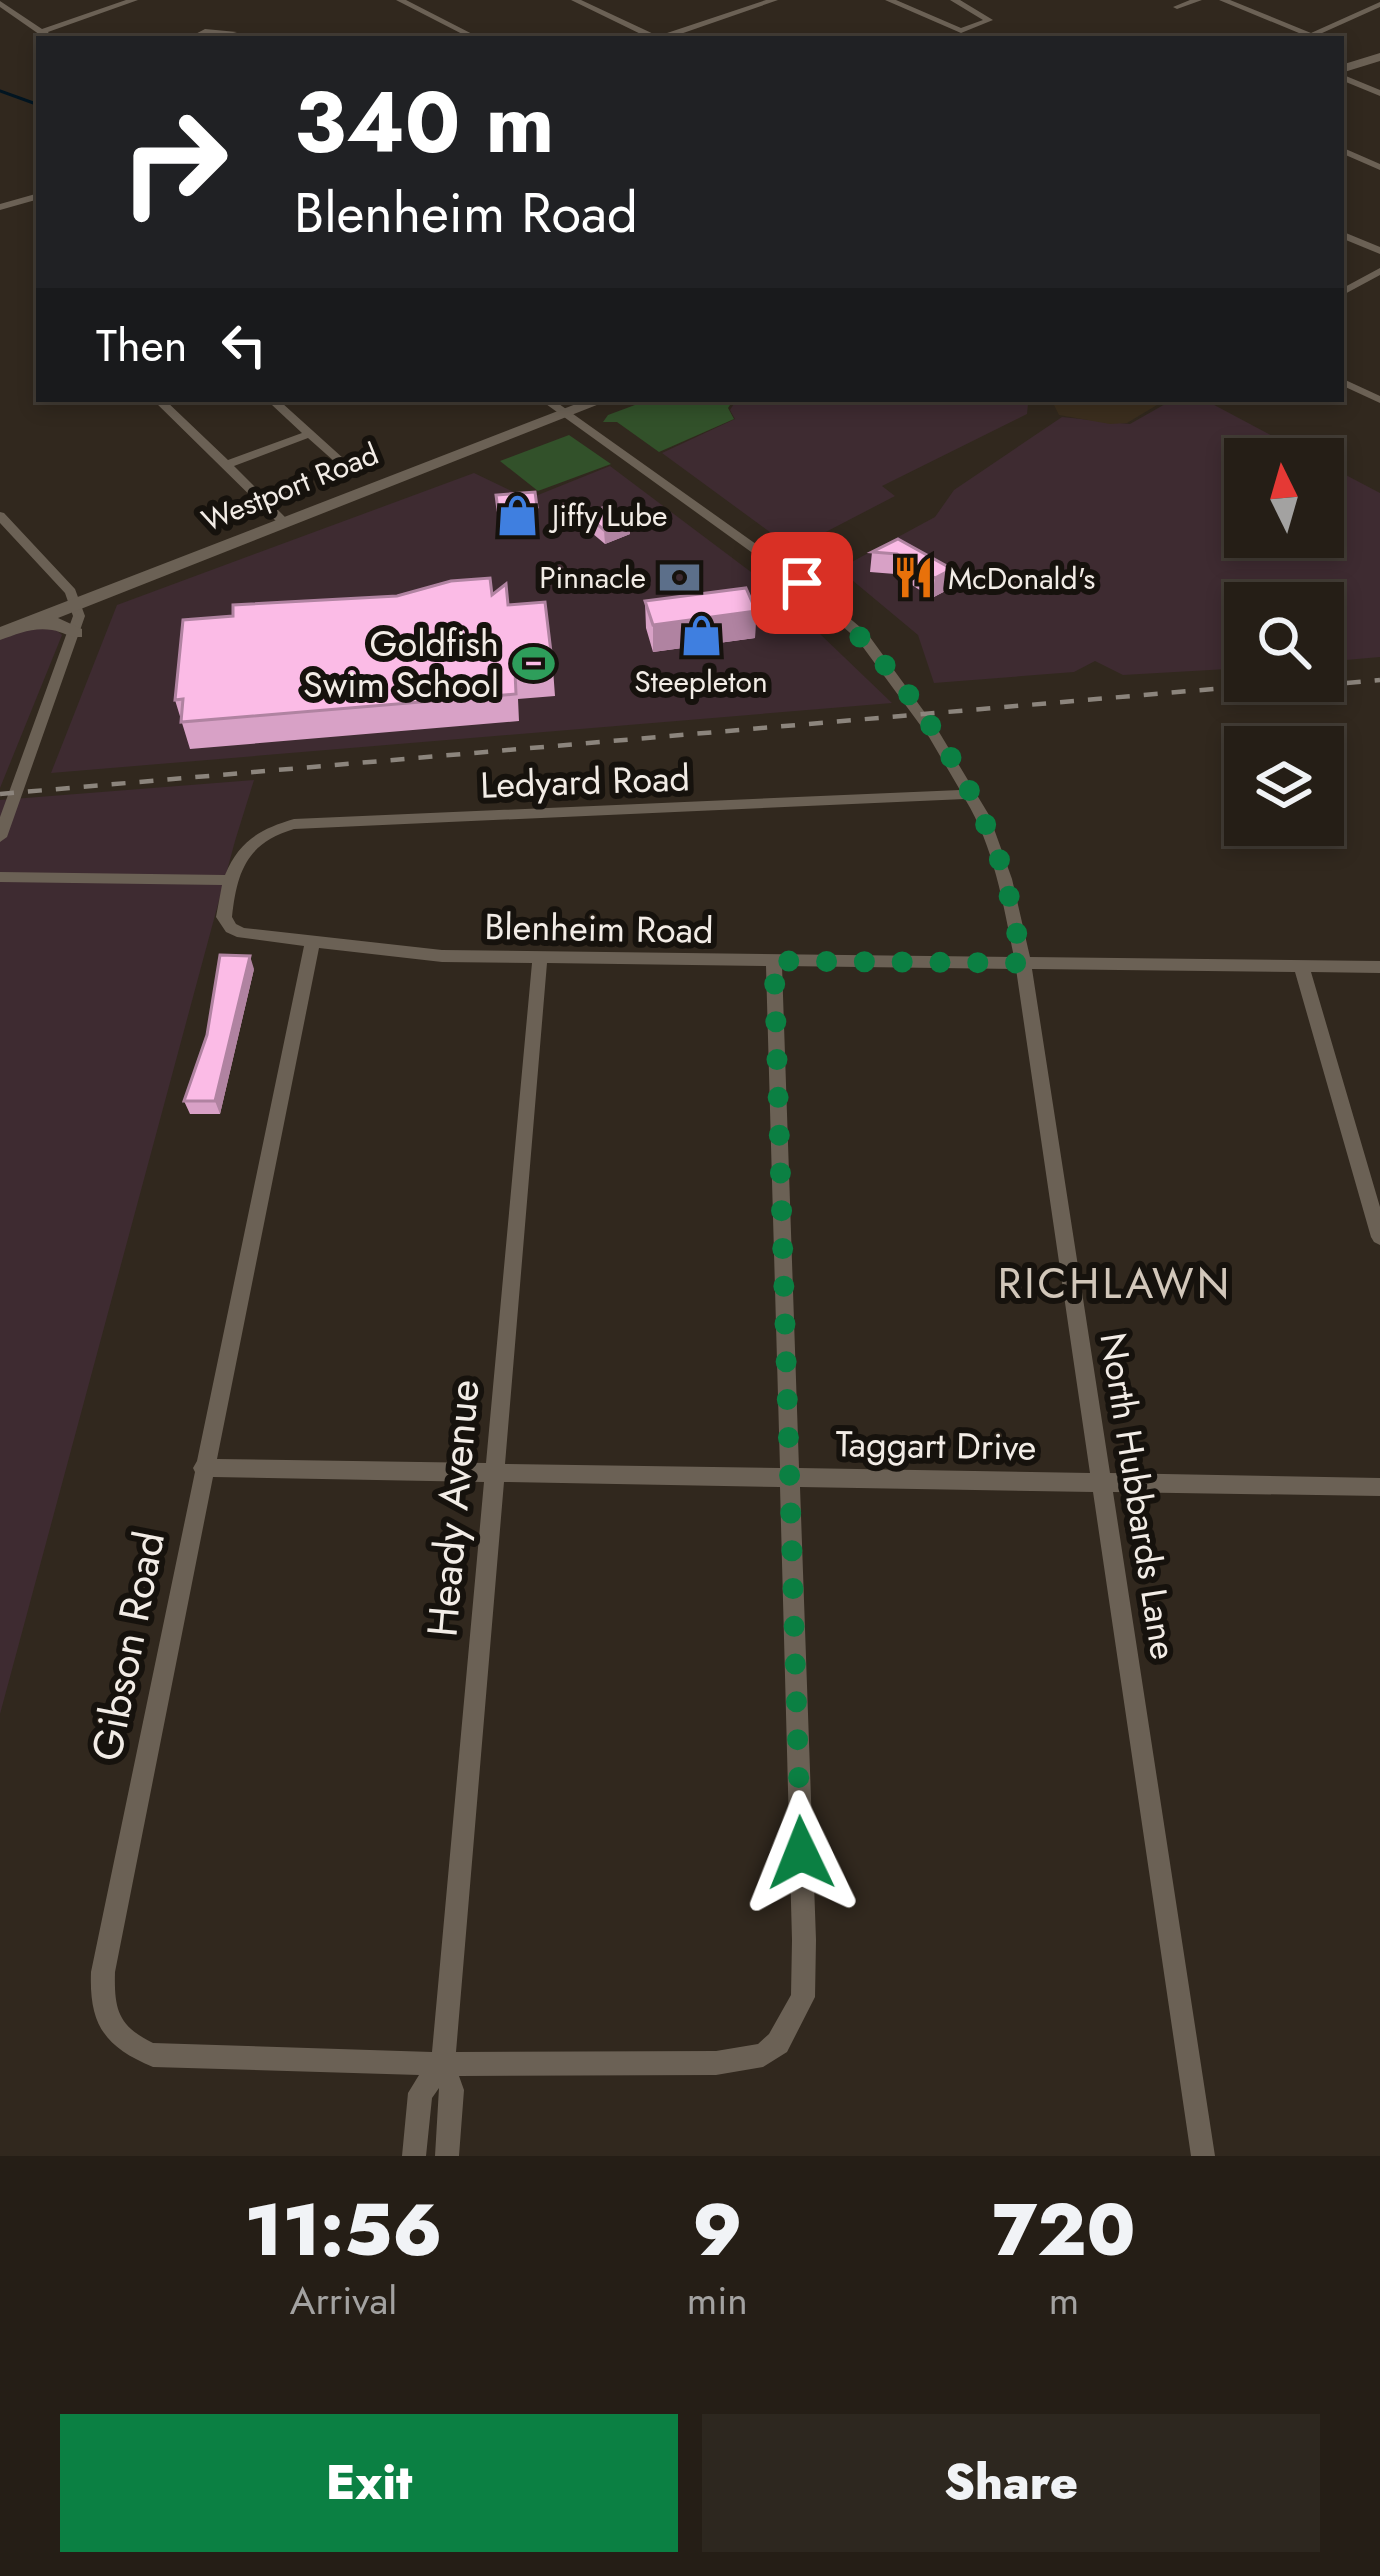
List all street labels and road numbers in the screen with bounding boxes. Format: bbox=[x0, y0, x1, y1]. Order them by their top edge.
street label: Westport Road bbox=[195, 432, 385, 542]
street label: Ledyard Road bbox=[479, 751, 691, 811]
street label: Blenheim Road bbox=[484, 900, 714, 956]
street label: North Hubbards Lane bbox=[1087, 1329, 1191, 1663]
street label: Heady Avenue bbox=[411, 1377, 495, 1639]
street label: Taggart Drive bbox=[835, 1417, 1037, 1473]
street label: Gibson Road bbox=[76, 1526, 180, 1766]

